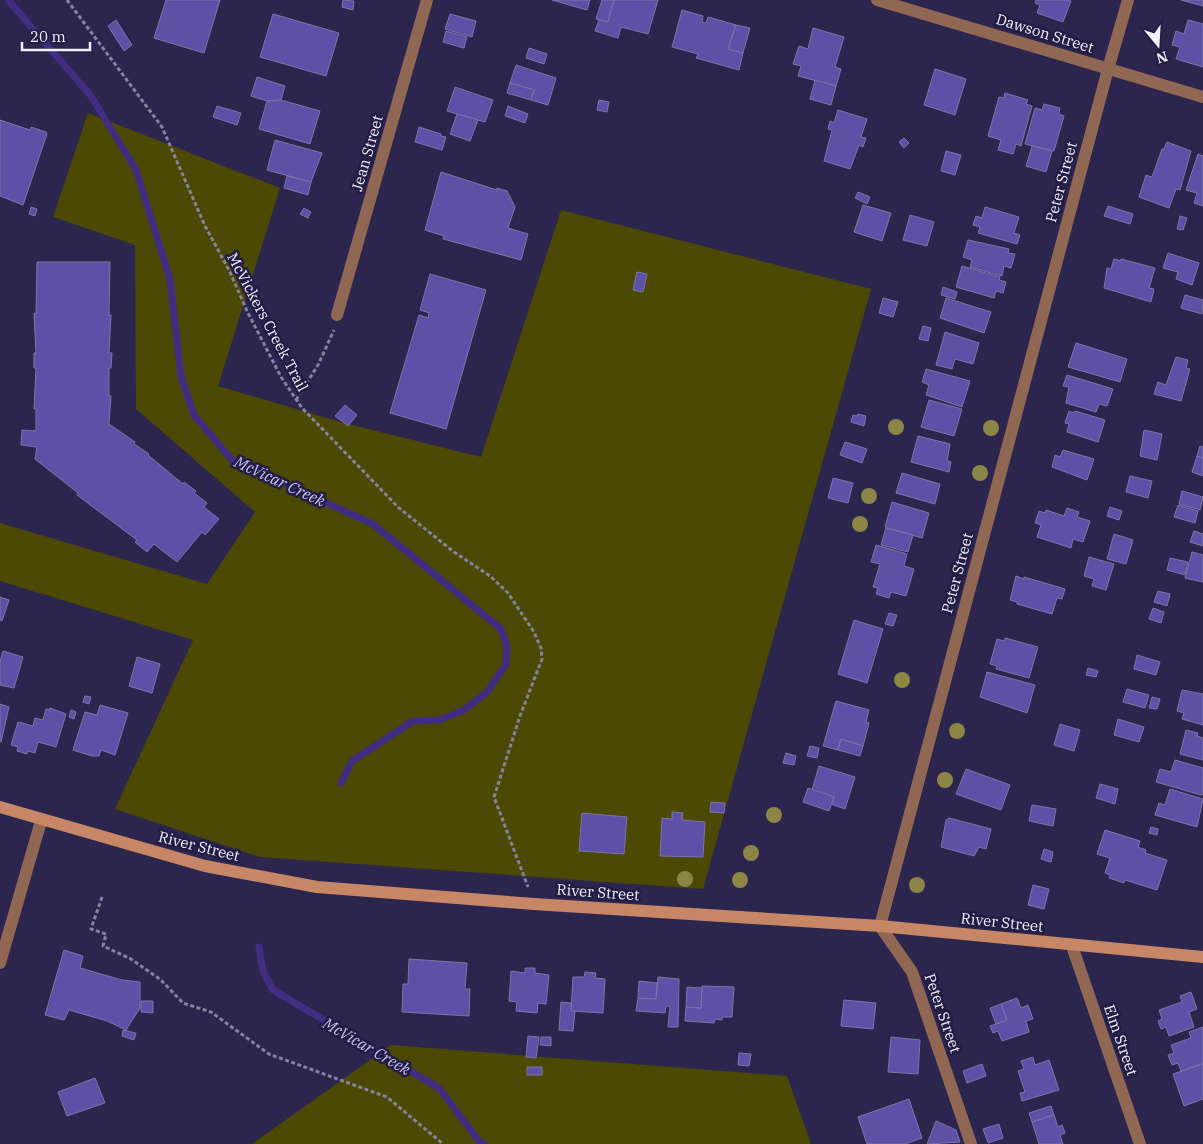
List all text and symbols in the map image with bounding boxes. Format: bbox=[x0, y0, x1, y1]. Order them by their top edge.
street label: Dawson Street bbox=[994, 9, 1096, 57]
scale bar bbox=[22, 20, 90, 52]
north arrow bbox=[1133, 20, 1183, 70]
text: 20 m bbox=[30, 27, 66, 46]
text: N bbox=[1154, 47, 1170, 68]
street label: Jean Street bbox=[347, 113, 387, 193]
street label: Peter Street bbox=[1041, 140, 1081, 224]
street label: McVickers Creek Trail bbox=[223, 249, 313, 395]
water label: McVicar Creek bbox=[230, 451, 329, 511]
street label: Peter Street bbox=[937, 531, 977, 615]
street label: River Street bbox=[156, 827, 242, 865]
street label: River Street bbox=[556, 880, 640, 904]
street label: River Street bbox=[960, 908, 1044, 936]
street label: Peter Street bbox=[921, 971, 965, 1055]
street label: Elm Street bbox=[1100, 1002, 1142, 1078]
water label: McVicar Creek bbox=[319, 1012, 415, 1079]

